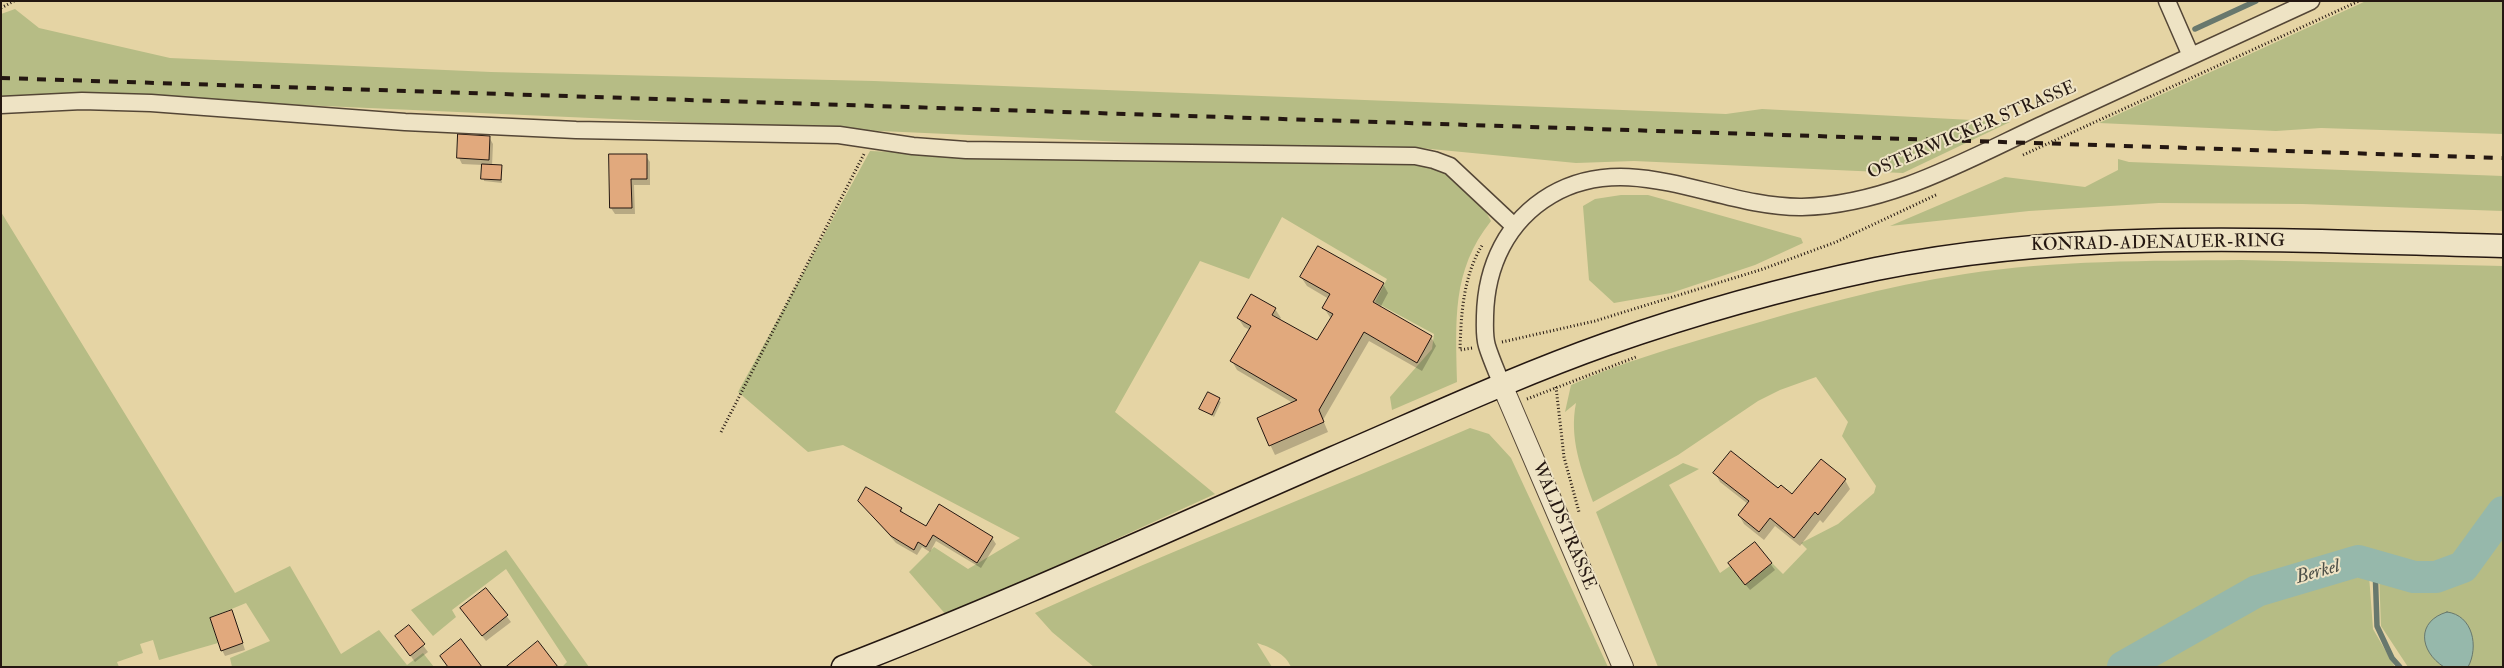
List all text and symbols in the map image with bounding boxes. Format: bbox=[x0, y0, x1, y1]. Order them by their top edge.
street label: OSTERWICKER STRASSE bbox=[1864, 77, 2080, 185]
street label: KONRAD-ADENAUER-RING bbox=[2031, 231, 2285, 257]
street label: WALDSTRASSE bbox=[1526, 459, 1600, 593]
water label: Berkel bbox=[2293, 556, 2343, 590]

